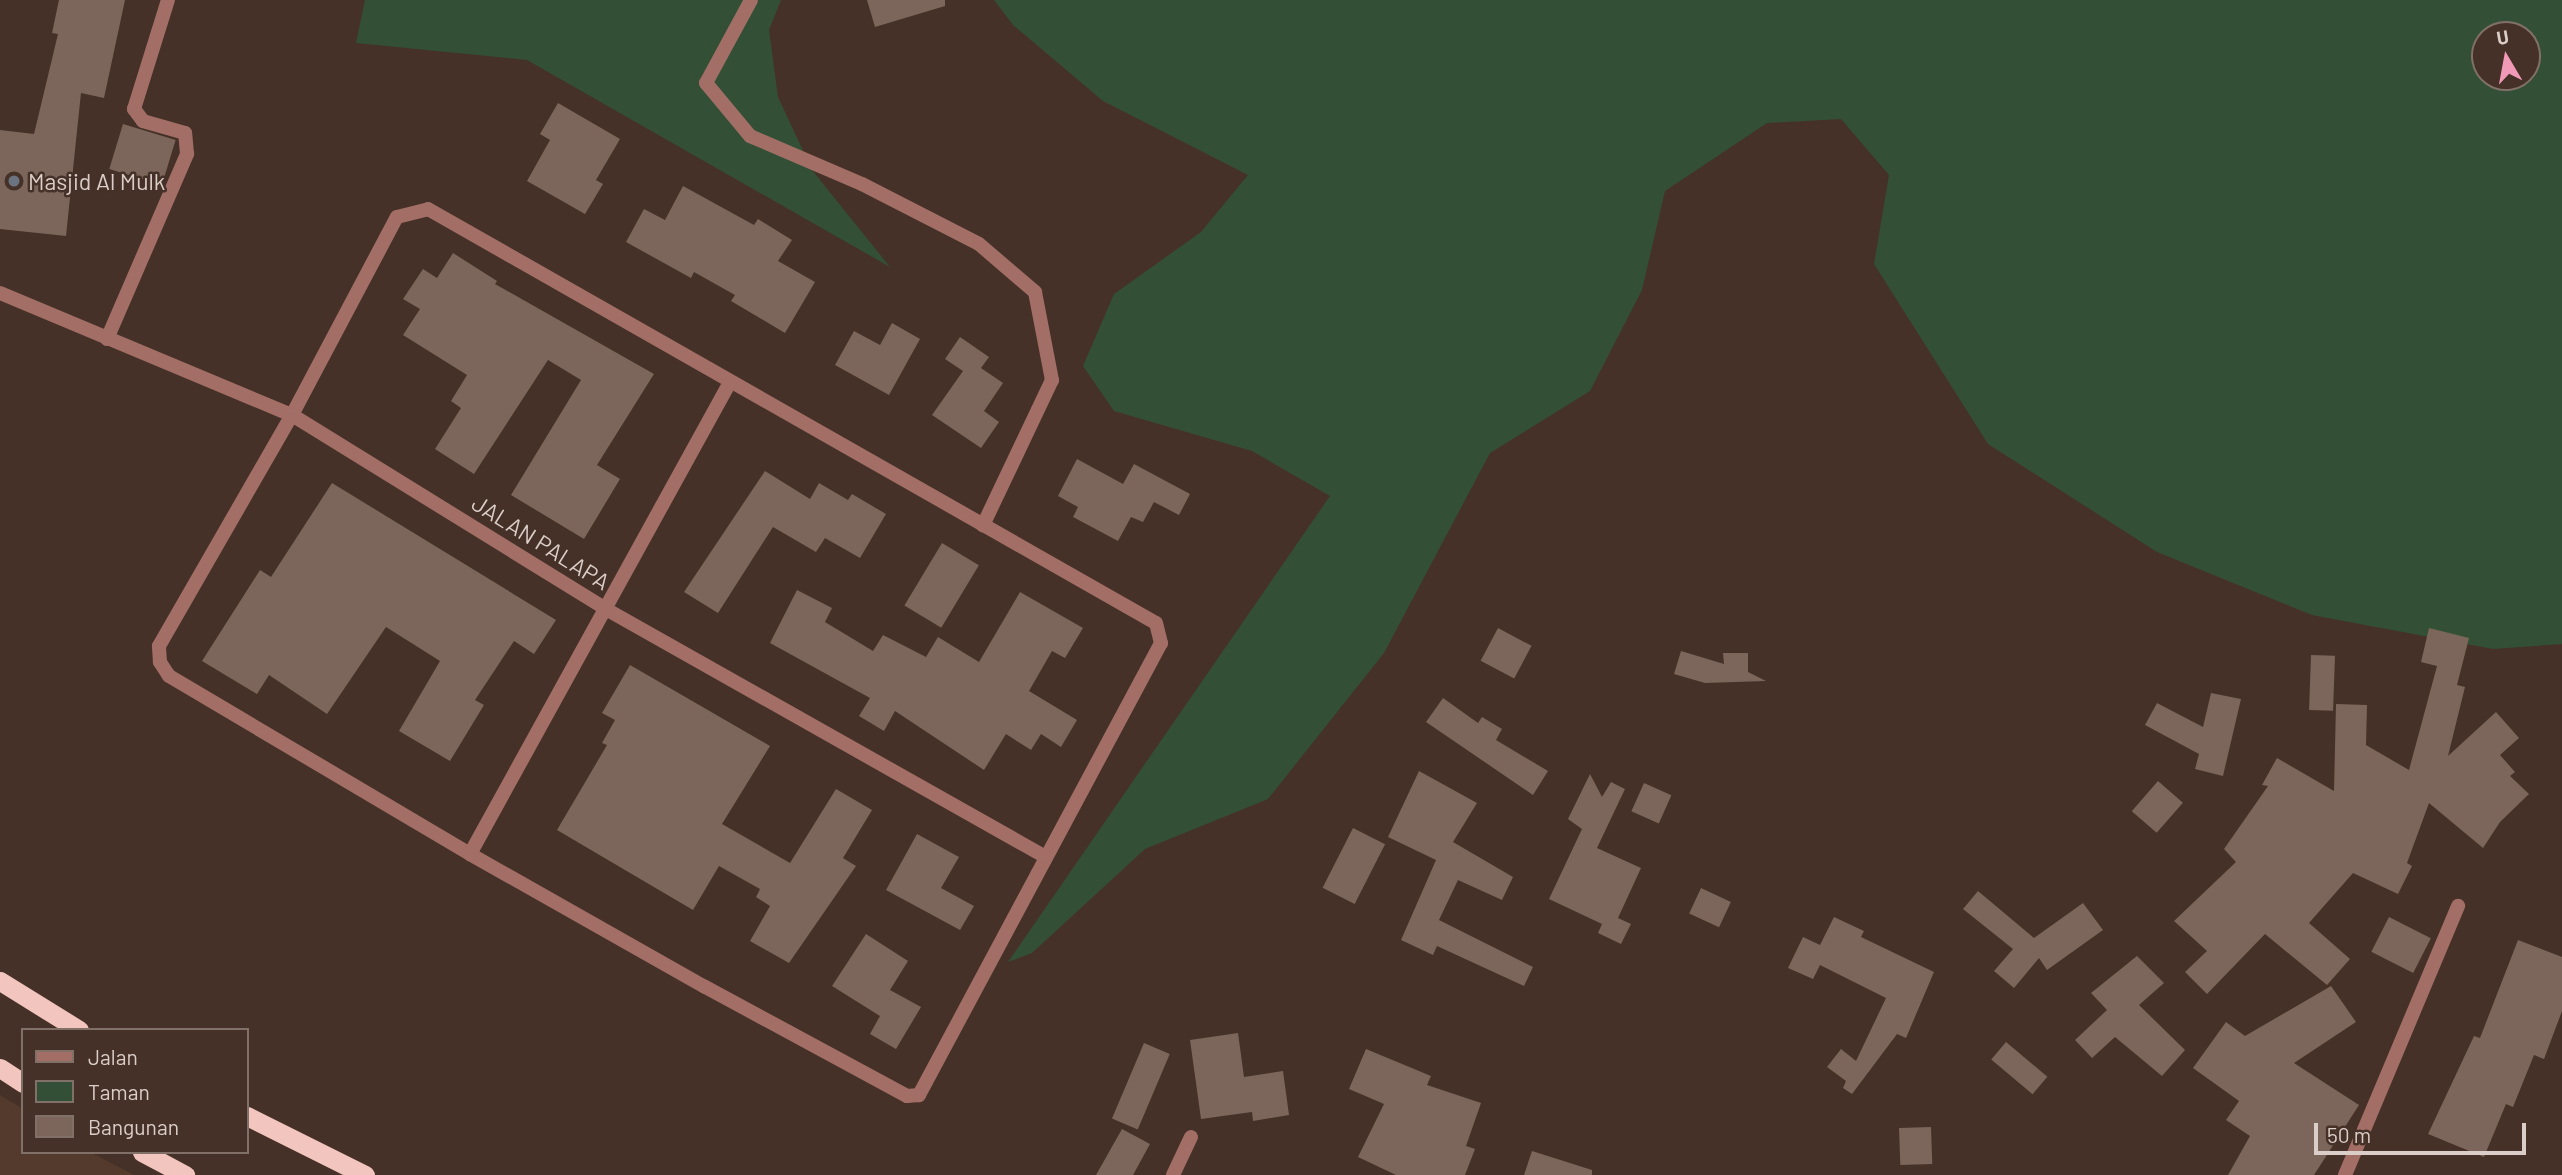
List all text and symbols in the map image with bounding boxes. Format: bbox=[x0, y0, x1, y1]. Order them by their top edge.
north arrow bbox=[2471, 21, 2541, 91]
text: U bbox=[2495, 24, 2510, 49]
place label: Masjid Al Mulk bbox=[28, 167, 165, 195]
marker: Masjid Al Mulk bbox=[6, 173, 22, 189]
street label: JALAN PALAPA bbox=[467, 489, 615, 595]
legend bbox=[21, 1028, 248, 1154]
text: Jalan bbox=[88, 1044, 138, 1069]
text: Taman bbox=[88, 1079, 150, 1104]
scale bar bbox=[2317, 1108, 2529, 1152]
text: Bangunan bbox=[88, 1114, 179, 1139]
text: 50 m bbox=[2327, 1122, 2371, 1147]

